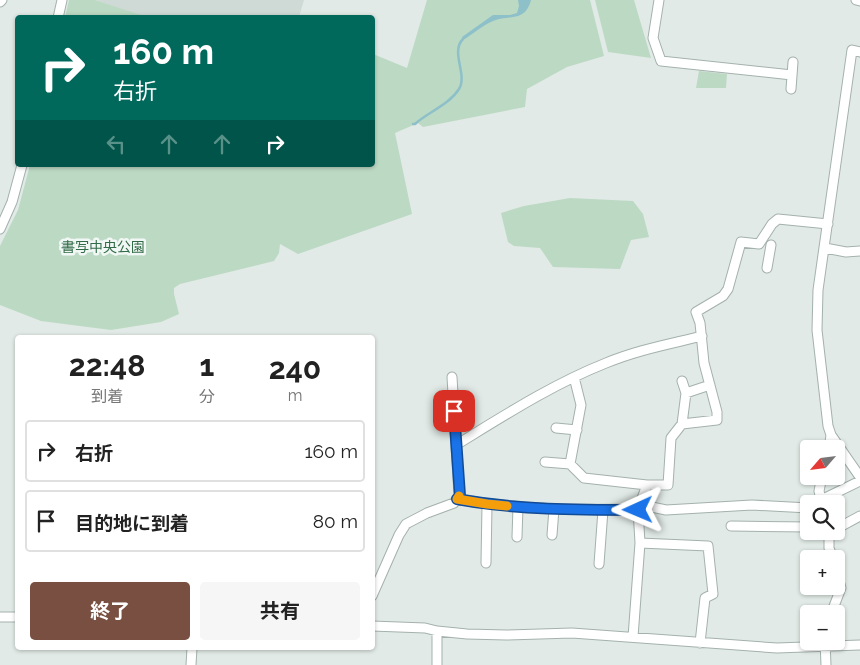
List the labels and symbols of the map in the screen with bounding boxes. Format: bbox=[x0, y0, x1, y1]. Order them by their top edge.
park label: 書写中央公園 bbox=[61, 239, 145, 255]
pin bbox=[433, 390, 475, 432]
north arrow bbox=[800, 440, 845, 485]
position arrow bbox=[611, 483, 663, 535]

